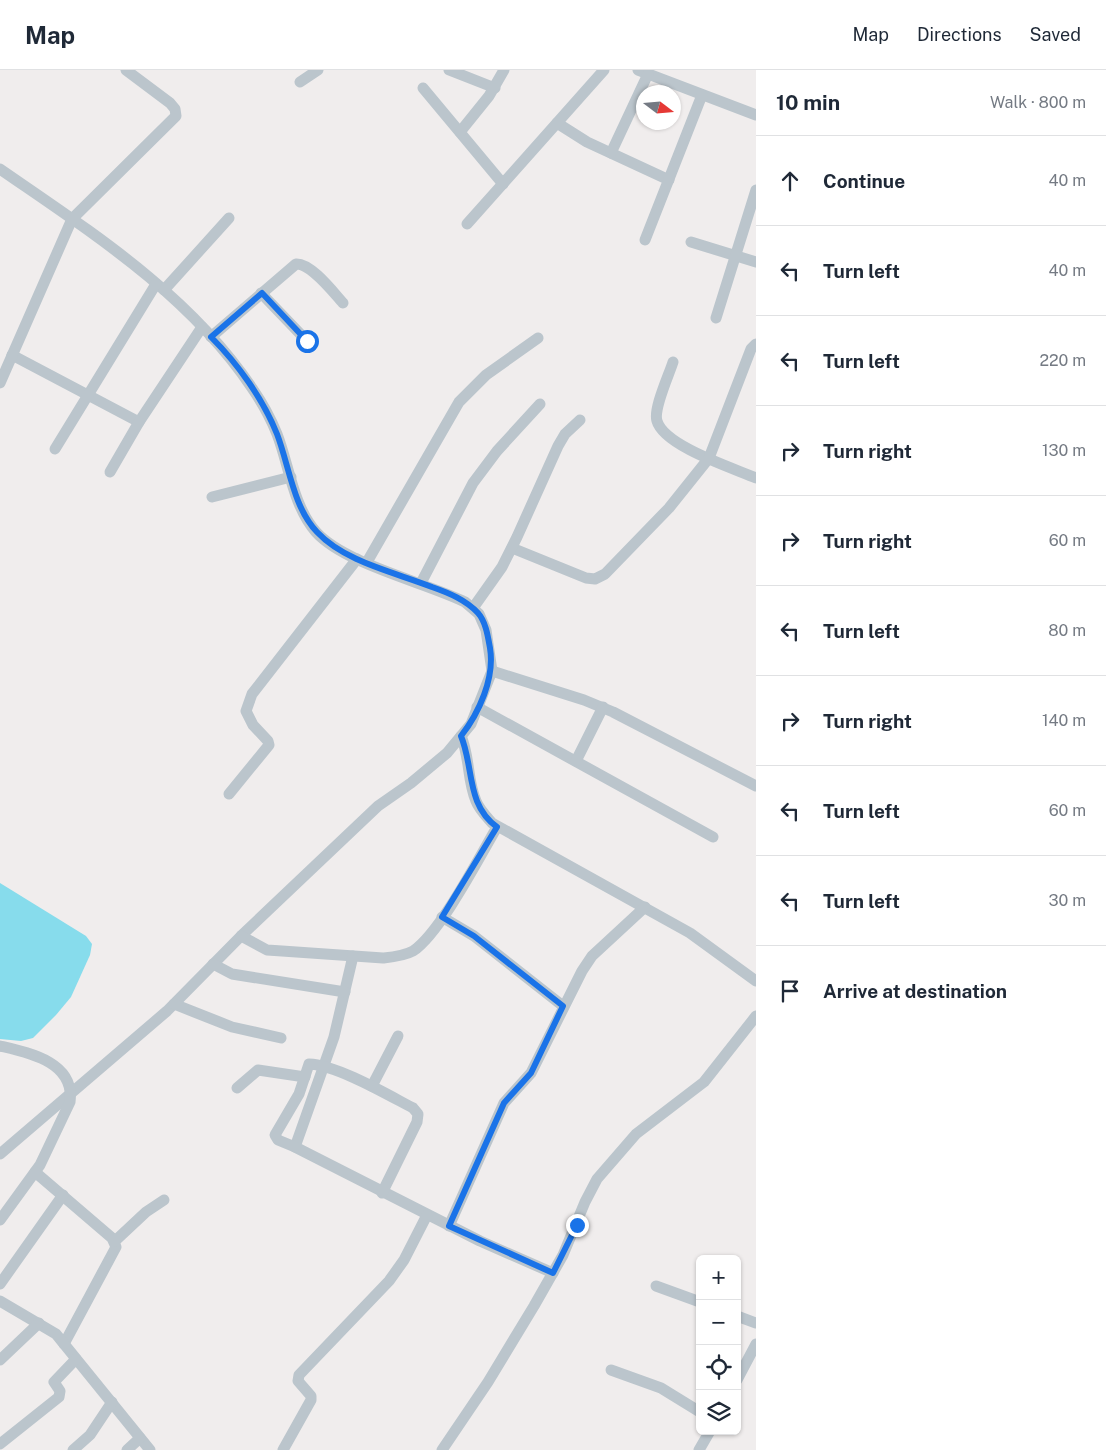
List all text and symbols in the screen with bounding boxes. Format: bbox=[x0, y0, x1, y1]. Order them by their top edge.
text: Map bbox=[25, 21, 75, 49]
text: Map bbox=[852, 24, 889, 45]
text: Directions bbox=[917, 24, 1002, 45]
text: Saved bbox=[1030, 24, 1081, 45]
north arrow bbox=[636, 85, 681, 130]
text: 10 min bbox=[776, 90, 840, 115]
text: Walk · 800 m bbox=[990, 93, 1086, 112]
icon: ahead bbox=[776, 167, 804, 195]
text: Continue bbox=[823, 170, 905, 192]
text: 40 m bbox=[1048, 171, 1086, 190]
icon: left bbox=[776, 257, 804, 285]
text: Turn left bbox=[823, 260, 900, 282]
text: 40 m bbox=[1048, 261, 1086, 280]
route start bbox=[296, 330, 319, 353]
icon: left bbox=[776, 347, 804, 375]
text: Turn left bbox=[823, 350, 900, 372]
text: 220 m bbox=[1039, 351, 1086, 370]
icon: right bbox=[776, 437, 804, 465]
text: Turn right bbox=[823, 440, 912, 462]
text: 130 m bbox=[1042, 441, 1086, 460]
icon: right bbox=[776, 527, 804, 555]
text: Turn right bbox=[823, 530, 912, 552]
text: 60 m bbox=[1049, 531, 1086, 550]
icon: left bbox=[776, 617, 804, 645]
text: Turn left bbox=[823, 620, 900, 642]
text: 80 m bbox=[1048, 621, 1086, 640]
icon: right bbox=[776, 707, 804, 735]
text: Turn right bbox=[823, 710, 912, 732]
text: 140 m bbox=[1042, 711, 1086, 730]
icon: left bbox=[776, 797, 804, 825]
text: Turn left bbox=[823, 800, 900, 822]
text: 60 m bbox=[1049, 801, 1086, 820]
icon: left bbox=[776, 887, 804, 915]
text: Turn left bbox=[823, 890, 900, 912]
text: 30 m bbox=[1049, 891, 1086, 910]
icon: arrive bbox=[776, 977, 804, 1005]
text: Arrive at destination bbox=[823, 980, 1007, 1002]
route end bbox=[566, 1214, 589, 1237]
map controls bbox=[696, 1255, 741, 1435]
button: + bbox=[696, 1255, 741, 1300]
button: − bbox=[696, 1300, 741, 1345]
button: locate bbox=[696, 1345, 741, 1390]
button: layers bbox=[696, 1390, 741, 1435]

